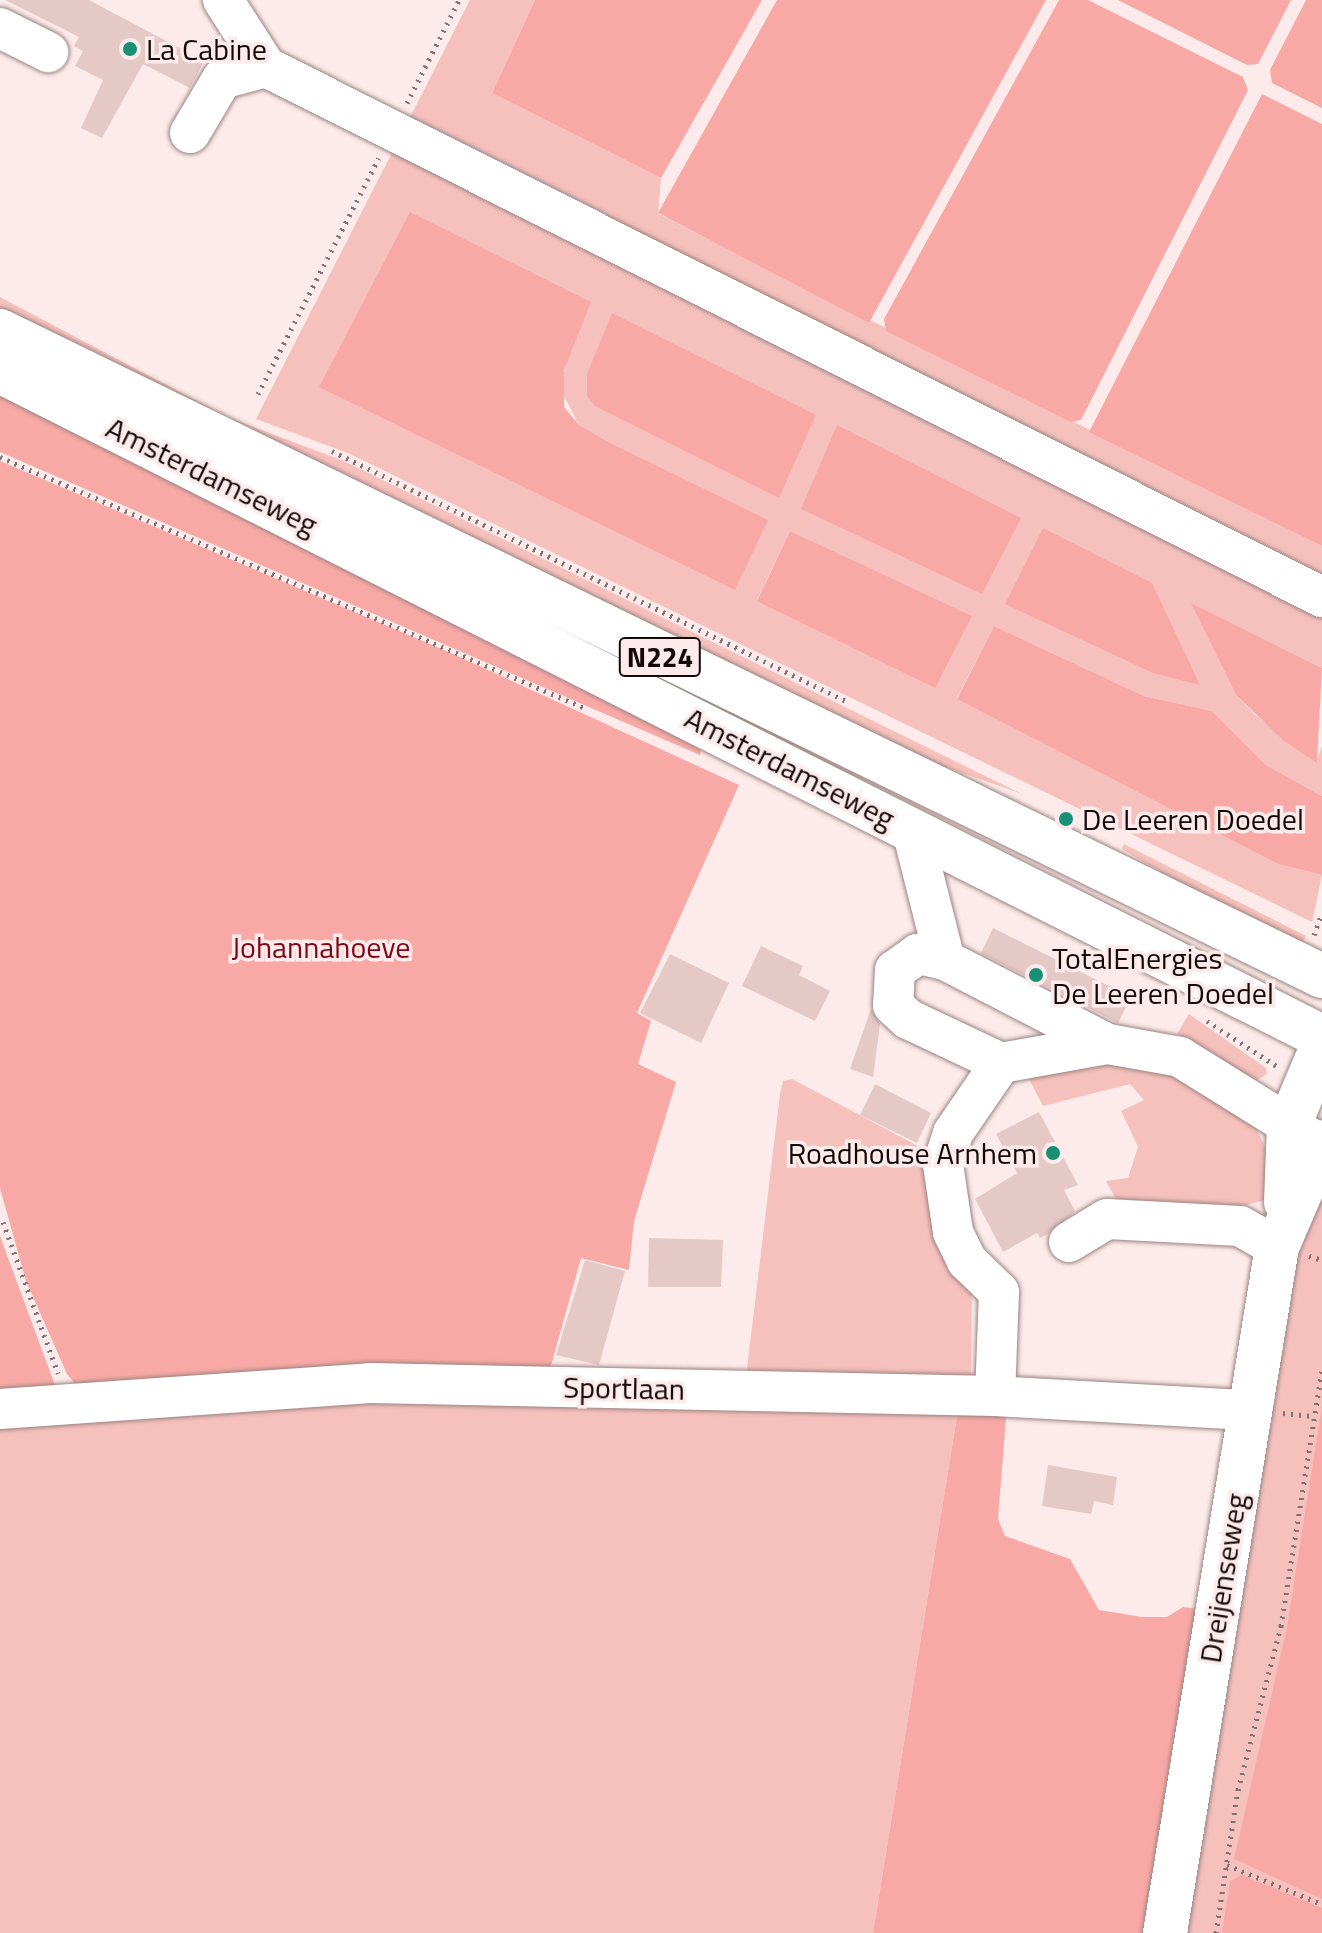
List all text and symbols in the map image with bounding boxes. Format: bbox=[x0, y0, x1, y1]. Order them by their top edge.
place label: La Cabine bbox=[146, 31, 267, 67]
marker: La Cabine bbox=[121, 40, 139, 58]
street label: Amsterdamseweg bbox=[100, 409, 324, 543]
road number: N224 bbox=[618, 633, 702, 681]
street label: Amsterdamseweg bbox=[679, 700, 901, 836]
place label: De Leeren Doedel bbox=[1082, 801, 1304, 837]
marker: De Leeren Doedel bbox=[1057, 810, 1075, 828]
park label: Johannahoeve bbox=[232, 929, 410, 965]
place label: TotalEnergies De Leeren Doedel bbox=[1052, 940, 1274, 1010]
marker: TotalEnergies De Leeren Doedel bbox=[1027, 966, 1045, 984]
place label: Roadhouse Arnhem bbox=[788, 1135, 1037, 1171]
marker: Roadhouse Arnhem bbox=[1044, 1144, 1062, 1162]
street label: Sportlaan bbox=[563, 1369, 685, 1407]
street label: Dreijenseweg bbox=[1192, 1491, 1254, 1665]

